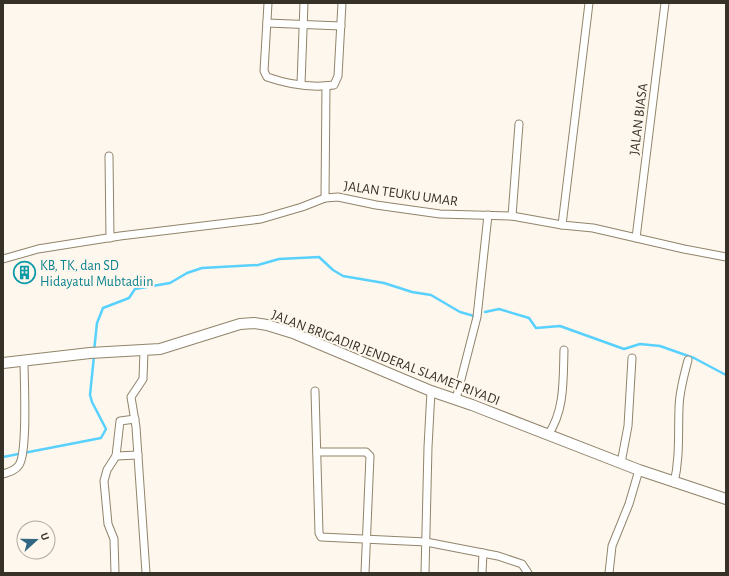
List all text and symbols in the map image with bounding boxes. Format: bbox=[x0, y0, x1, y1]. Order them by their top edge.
street label: JALAN BIASA bbox=[628, 82, 650, 156]
street label: JALAN TEUKU UMAR bbox=[343, 179, 459, 209]
place label: KB, TK, dan SD Hidayatul Mubtadiin bbox=[40, 259, 153, 289]
building icon: KB, TK, dan SD Hidayatul Mubtadiin bbox=[11, 260, 37, 286]
street label: JALAN BRIGADIR JENDERAL SLAMET RIYADI bbox=[269, 308, 502, 408]
north arrow bbox=[16, 520, 56, 560]
text: U bbox=[38, 531, 51, 542]

